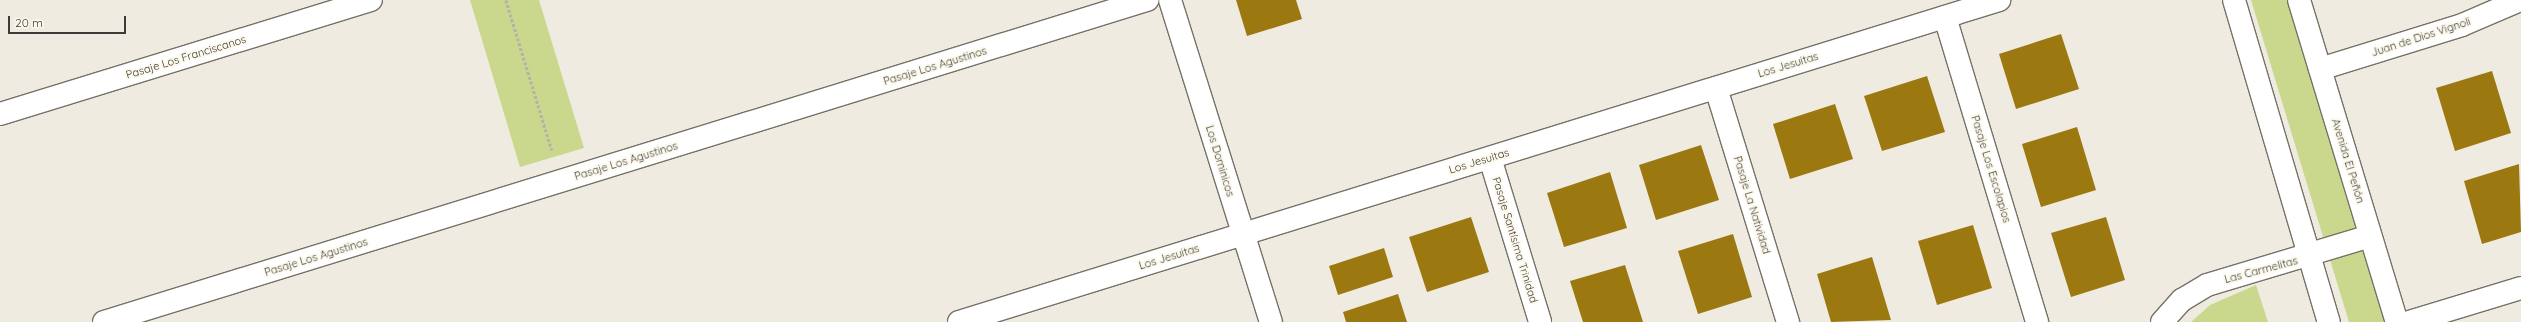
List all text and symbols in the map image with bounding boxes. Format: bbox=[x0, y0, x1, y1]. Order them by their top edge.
scale bar bbox=[10, 8, 128, 34]
text: 20 m bbox=[15, 15, 43, 30]
street label: Juan de Dios Vignoli bbox=[2370, 15, 2472, 59]
street label: Pasaje Los Franciscanos bbox=[124, 32, 248, 82]
street label: Pasaje Los Agustinos bbox=[882, 44, 988, 88]
street label: Los Jesuitas bbox=[1756, 50, 1820, 80]
street label: Pasaje Los Escolapios bbox=[1968, 114, 2014, 224]
street label: Avenida El Peñón bbox=[2329, 117, 2367, 205]
street label: Los Dominicos bbox=[1203, 124, 1237, 198]
street label: Pasaje Los Agustinos bbox=[573, 139, 679, 183]
street label: Los Jesuitas bbox=[1447, 146, 1511, 176]
street label: Pasaje La Natividad bbox=[1731, 154, 1773, 256]
street label: Pasaje Santísima Trinidad bbox=[1490, 175, 1540, 305]
street label: Pasaje Los Agustinos bbox=[263, 235, 369, 279]
street label: Los Jesuitas bbox=[1137, 242, 1201, 272]
street label: Las Carmelitas bbox=[2223, 254, 2299, 286]

